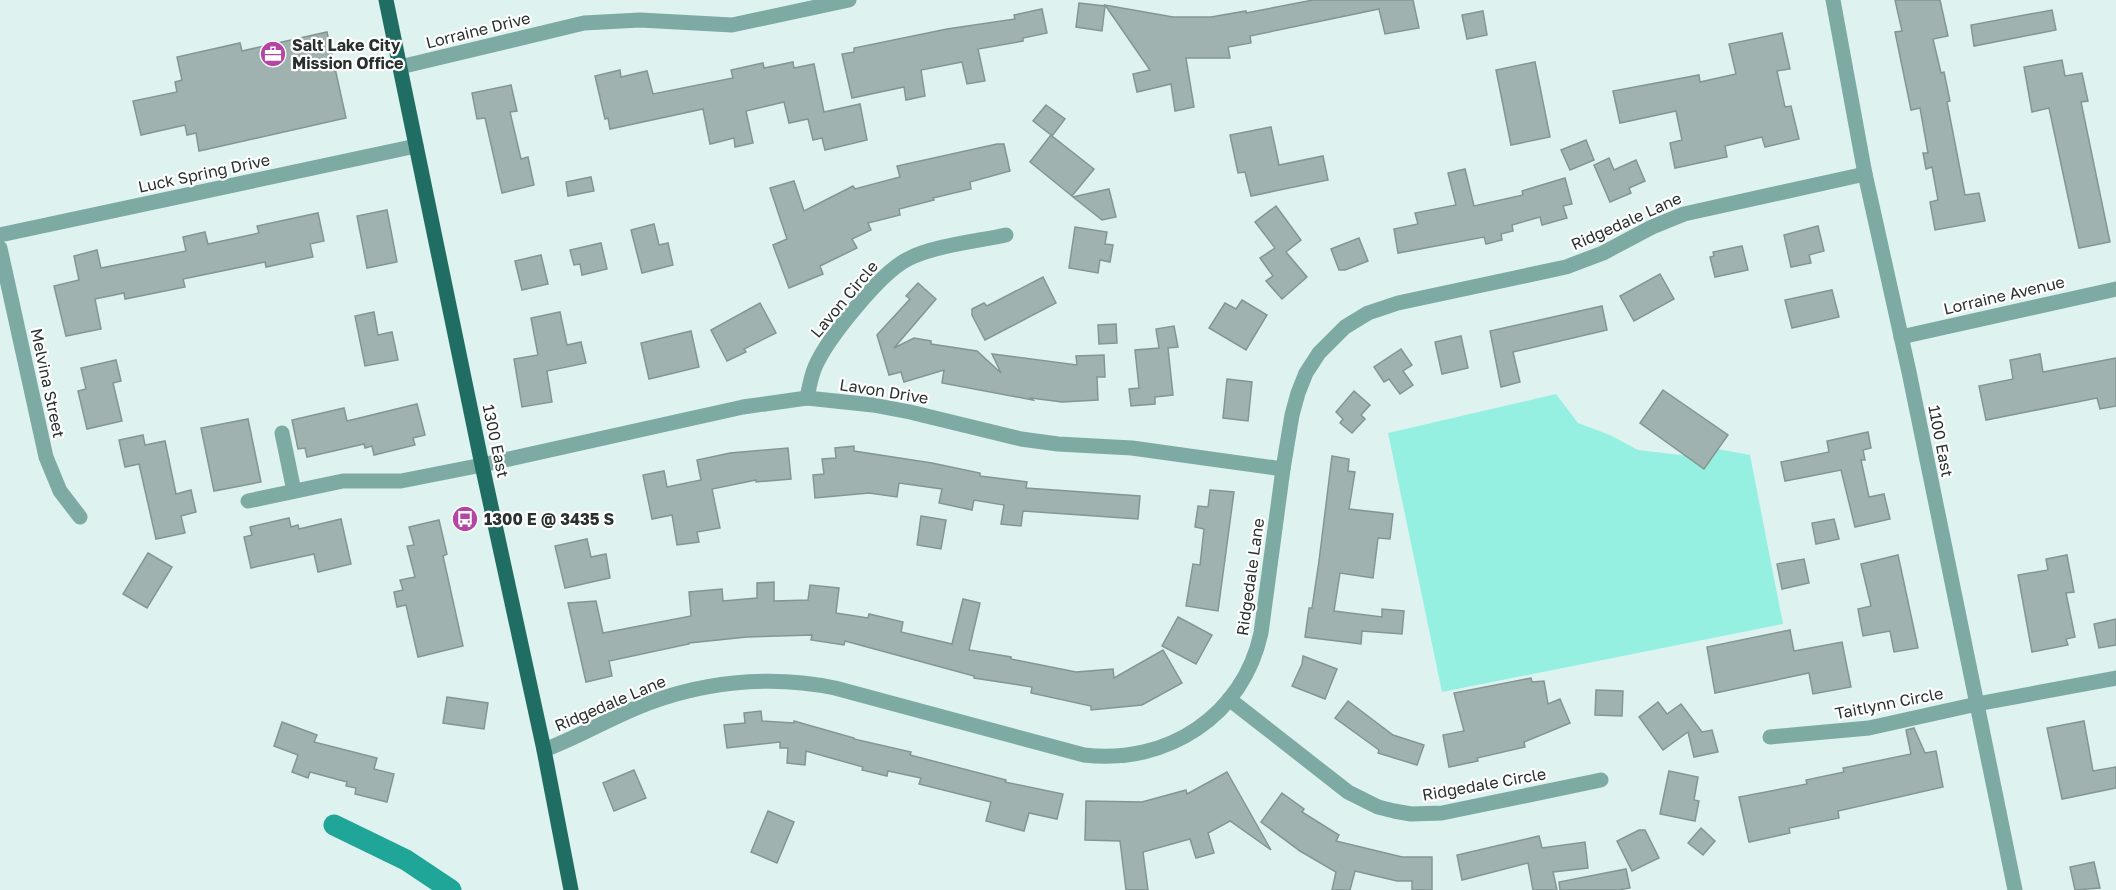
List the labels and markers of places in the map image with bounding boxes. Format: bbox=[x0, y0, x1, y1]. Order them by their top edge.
place label: Salt Lake City Mission Office bbox=[292, 35, 404, 73]
office icon: Salt Lake City Mission Office bbox=[258, 39, 288, 69]
bus stop icon: 1300 E @ 3435 S bbox=[450, 504, 480, 534]
place label: 1300 E @ 3435 S bbox=[484, 509, 615, 529]

